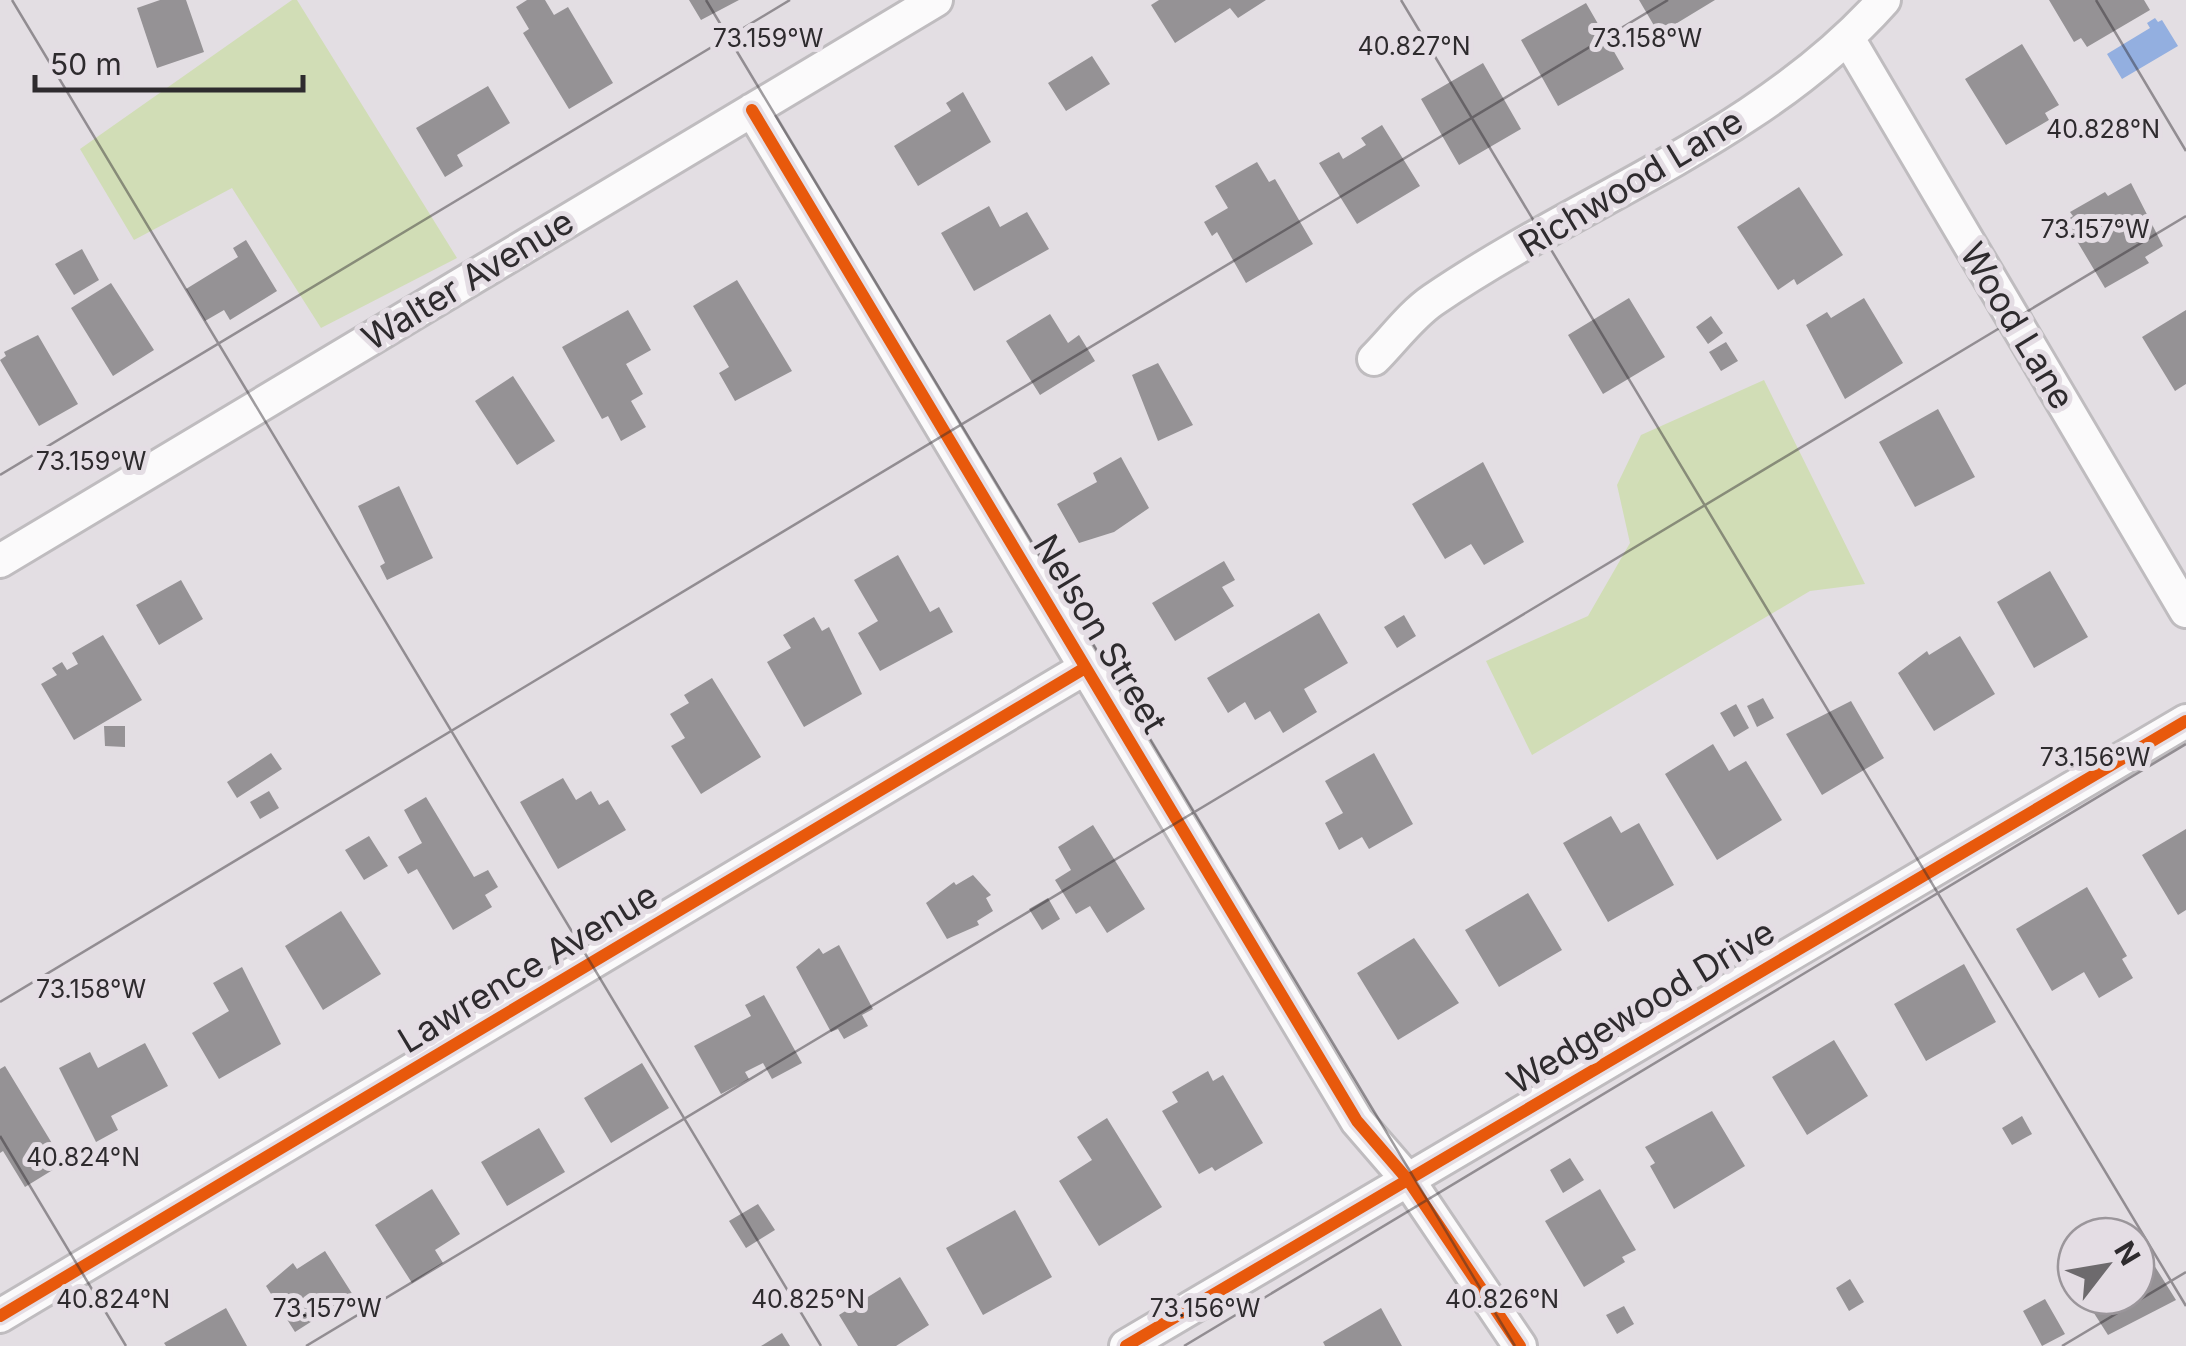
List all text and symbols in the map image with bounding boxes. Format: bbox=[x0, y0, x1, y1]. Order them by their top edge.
text: 73.159°W bbox=[713, 23, 823, 53]
text: 73.158°W bbox=[1592, 23, 1702, 53]
scale bar bbox=[35, 30, 302, 92]
text: 40.827°N bbox=[1357, 31, 1471, 61]
text: 50 m bbox=[50, 46, 122, 82]
street label: Richwood Lane bbox=[1511, 99, 1750, 265]
text: 40.828°N bbox=[2046, 114, 2160, 144]
street label: Walter Avenue bbox=[354, 200, 581, 359]
text: 73.157°W bbox=[2040, 214, 2150, 244]
street label: Wood Lane bbox=[1952, 235, 2084, 416]
text: 73.159°W bbox=[36, 446, 146, 476]
street label: Nelson Street bbox=[1025, 527, 1177, 740]
text: 73.156°W bbox=[2040, 742, 2150, 772]
street label: Lawrence Avenue bbox=[390, 873, 665, 1061]
street label: Wedgewood Drive bbox=[1499, 910, 1782, 1102]
text: 73.158°W bbox=[36, 974, 146, 1004]
text: 40.824°N bbox=[26, 1142, 140, 1172]
north arrow bbox=[2056, 1216, 2156, 1316]
text: N bbox=[2107, 1235, 2147, 1271]
text: 40.824°N bbox=[56, 1284, 170, 1314]
text: 40.825°N bbox=[751, 1284, 865, 1314]
text: 40.826°N bbox=[1445, 1284, 1559, 1314]
text: 73.157°W bbox=[272, 1293, 382, 1323]
text: 73.156°W bbox=[1150, 1293, 1260, 1323]

